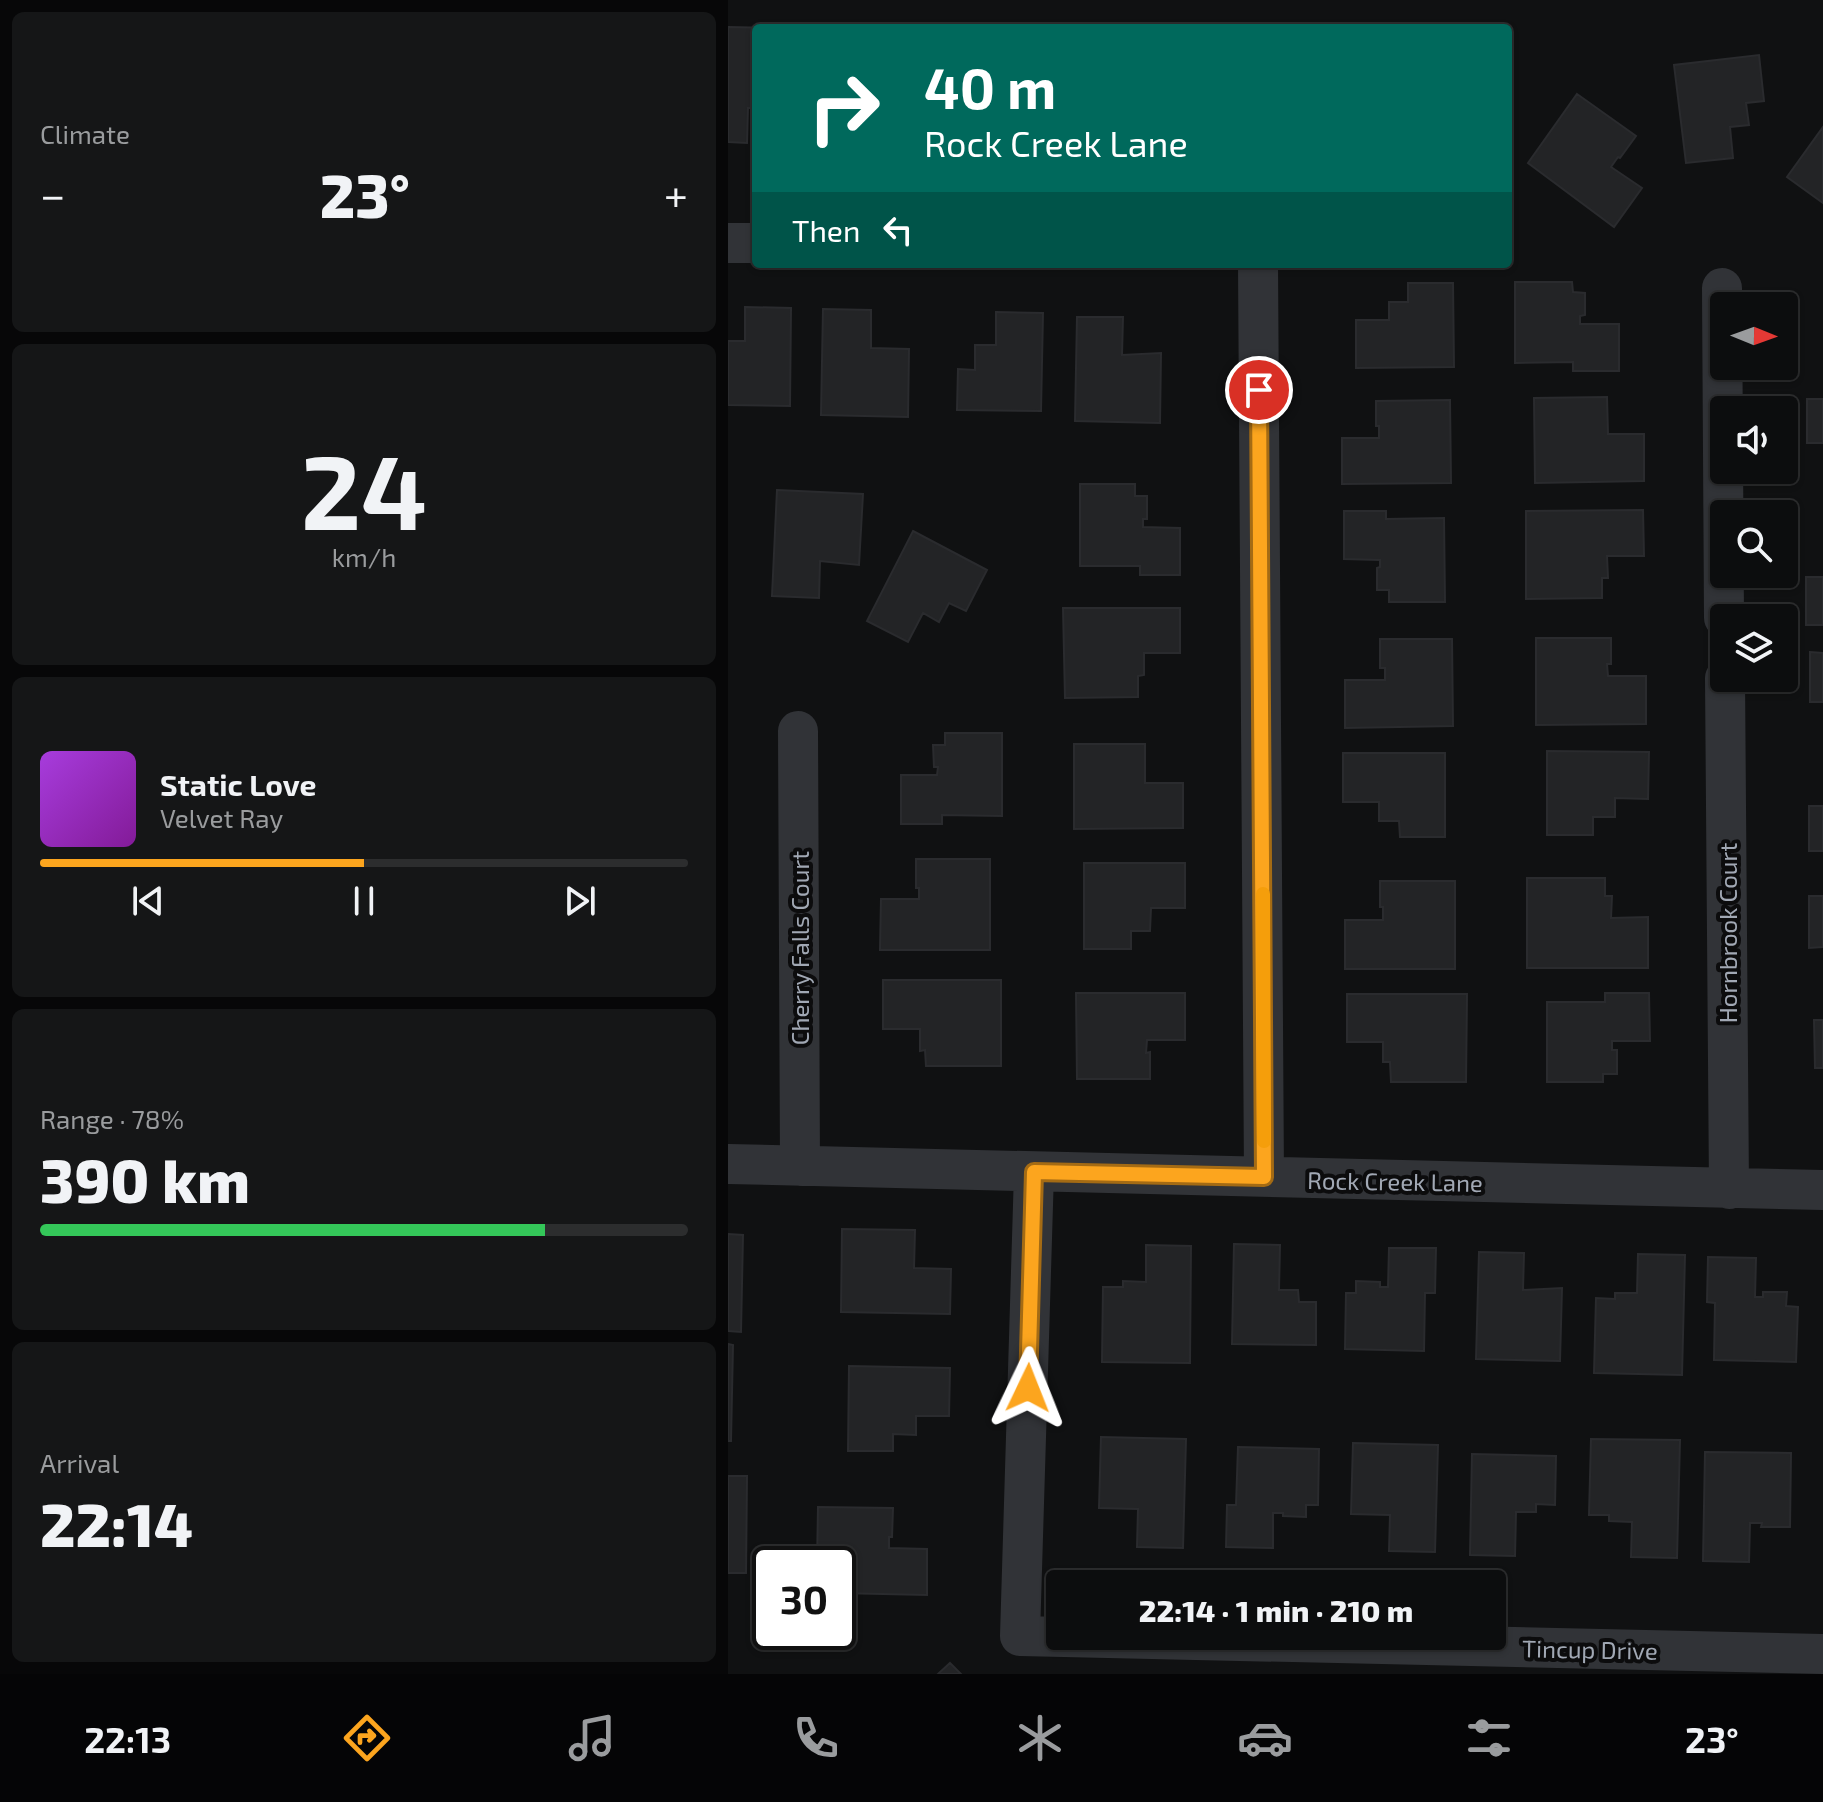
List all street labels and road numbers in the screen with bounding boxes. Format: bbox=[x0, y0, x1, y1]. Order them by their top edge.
street label: Hornbrook Court bbox=[1713, 843, 1742, 1023]
street label: Cherry Falls Court bbox=[785, 851, 814, 1045]
street label: Rock Creek Lane bbox=[1307, 1165, 1483, 1197]
street label: Tincup Drive bbox=[1522, 1633, 1658, 1665]

